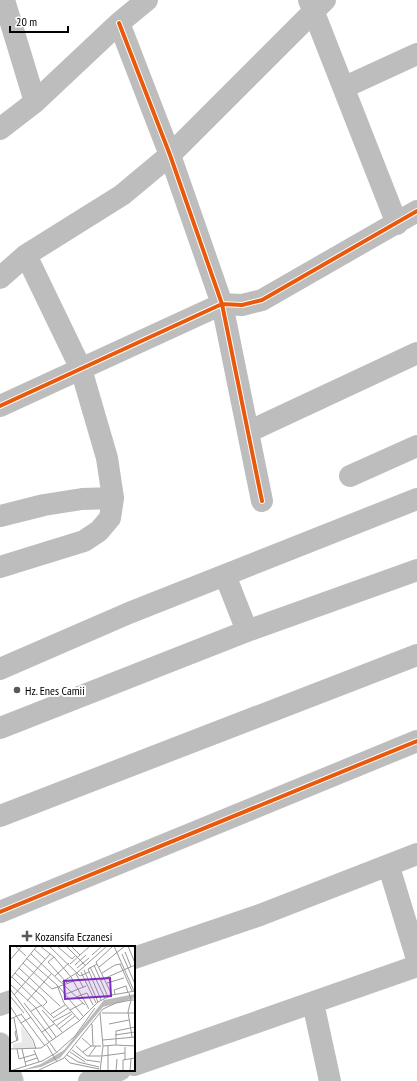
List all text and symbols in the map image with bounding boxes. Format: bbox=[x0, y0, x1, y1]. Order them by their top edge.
scale bar bbox=[10, 8, 68, 34]
text: 20 m bbox=[16, 14, 37, 29]
place label: Hz. Enes Camii bbox=[25, 683, 85, 698]
marker: Hz. Enes Camii bbox=[12, 685, 22, 695]
place label: Kozansifa Eczanesi bbox=[35, 929, 112, 944]
marker: Kozansifa Eczanesi bbox=[22, 931, 32, 941]
inset map bbox=[10, 946, 135, 1071]

